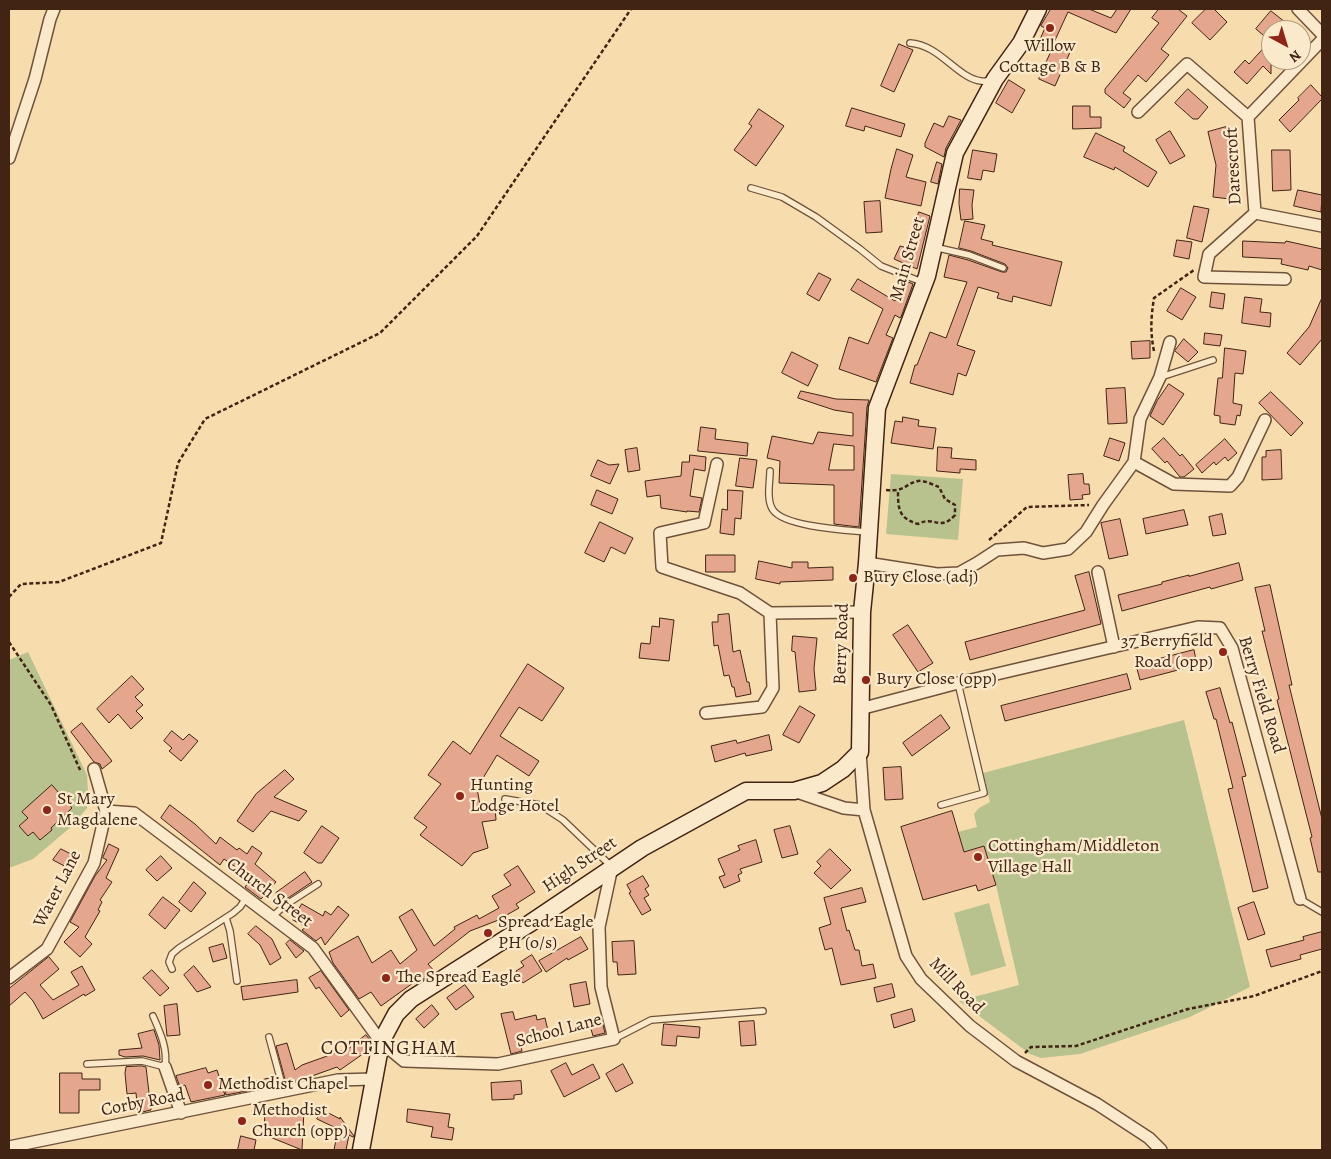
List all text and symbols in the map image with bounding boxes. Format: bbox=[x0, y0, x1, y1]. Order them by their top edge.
north arrow bbox=[1261, 20, 1311, 70]
marker: Willow Cottage B & B bbox=[1044, 22, 1056, 34]
place label: Willow Cottage B & B bbox=[999, 36, 1101, 78]
text: N bbox=[1285, 46, 1305, 67]
street label: Darescroft bbox=[1221, 126, 1247, 206]
street label: Main Street bbox=[886, 215, 930, 303]
place label: Bury Close (adj) bbox=[863, 567, 978, 589]
marker: Bury Close (adj) bbox=[847, 572, 859, 584]
street label: Berry Road bbox=[830, 603, 854, 685]
place label: 37 Berryfield Road (opp) bbox=[1121, 631, 1213, 674]
street label: Berry Field Road bbox=[1233, 634, 1289, 756]
marker: 37 Berryfield Road (opp) bbox=[1217, 646, 1229, 658]
place label: Bury Close (opp) bbox=[876, 669, 997, 691]
marker: Bury Close (opp) bbox=[860, 674, 872, 686]
place label: Hunting Lodge Hotel bbox=[470, 775, 559, 818]
place label: St Mary Magdalene bbox=[57, 789, 138, 832]
marker: Hunting Lodge Hotel bbox=[454, 790, 466, 802]
marker: St Mary Magdalene bbox=[41, 804, 53, 816]
street label: High Street bbox=[539, 832, 621, 898]
place label: Cottingham/Middleton Village Hall bbox=[988, 836, 1159, 879]
street label: Water Lane bbox=[29, 847, 87, 931]
marker: Cottingham/Middleton Village Hall bbox=[972, 851, 984, 863]
street label: Church Street bbox=[222, 854, 316, 932]
place label: Spread Eagle PH (o/s) bbox=[498, 912, 594, 954]
marker: Spread Eagle PH (o/s) bbox=[482, 927, 494, 939]
street label: Mill Road bbox=[924, 953, 988, 1019]
place label: The Spread Eagle bbox=[396, 967, 521, 989]
marker: The Spread Eagle bbox=[380, 972, 392, 984]
street label: School Lane bbox=[514, 1009, 604, 1053]
district label: COTTINGHAM bbox=[320, 1037, 458, 1061]
place label: Methodist Chapel bbox=[218, 1074, 348, 1096]
marker: Methodist Chapel bbox=[202, 1079, 214, 1091]
street label: Corby Road bbox=[99, 1084, 187, 1122]
place label: Methodist Church (opp) bbox=[252, 1100, 348, 1142]
marker: Methodist Church (opp) bbox=[236, 1115, 248, 1127]

